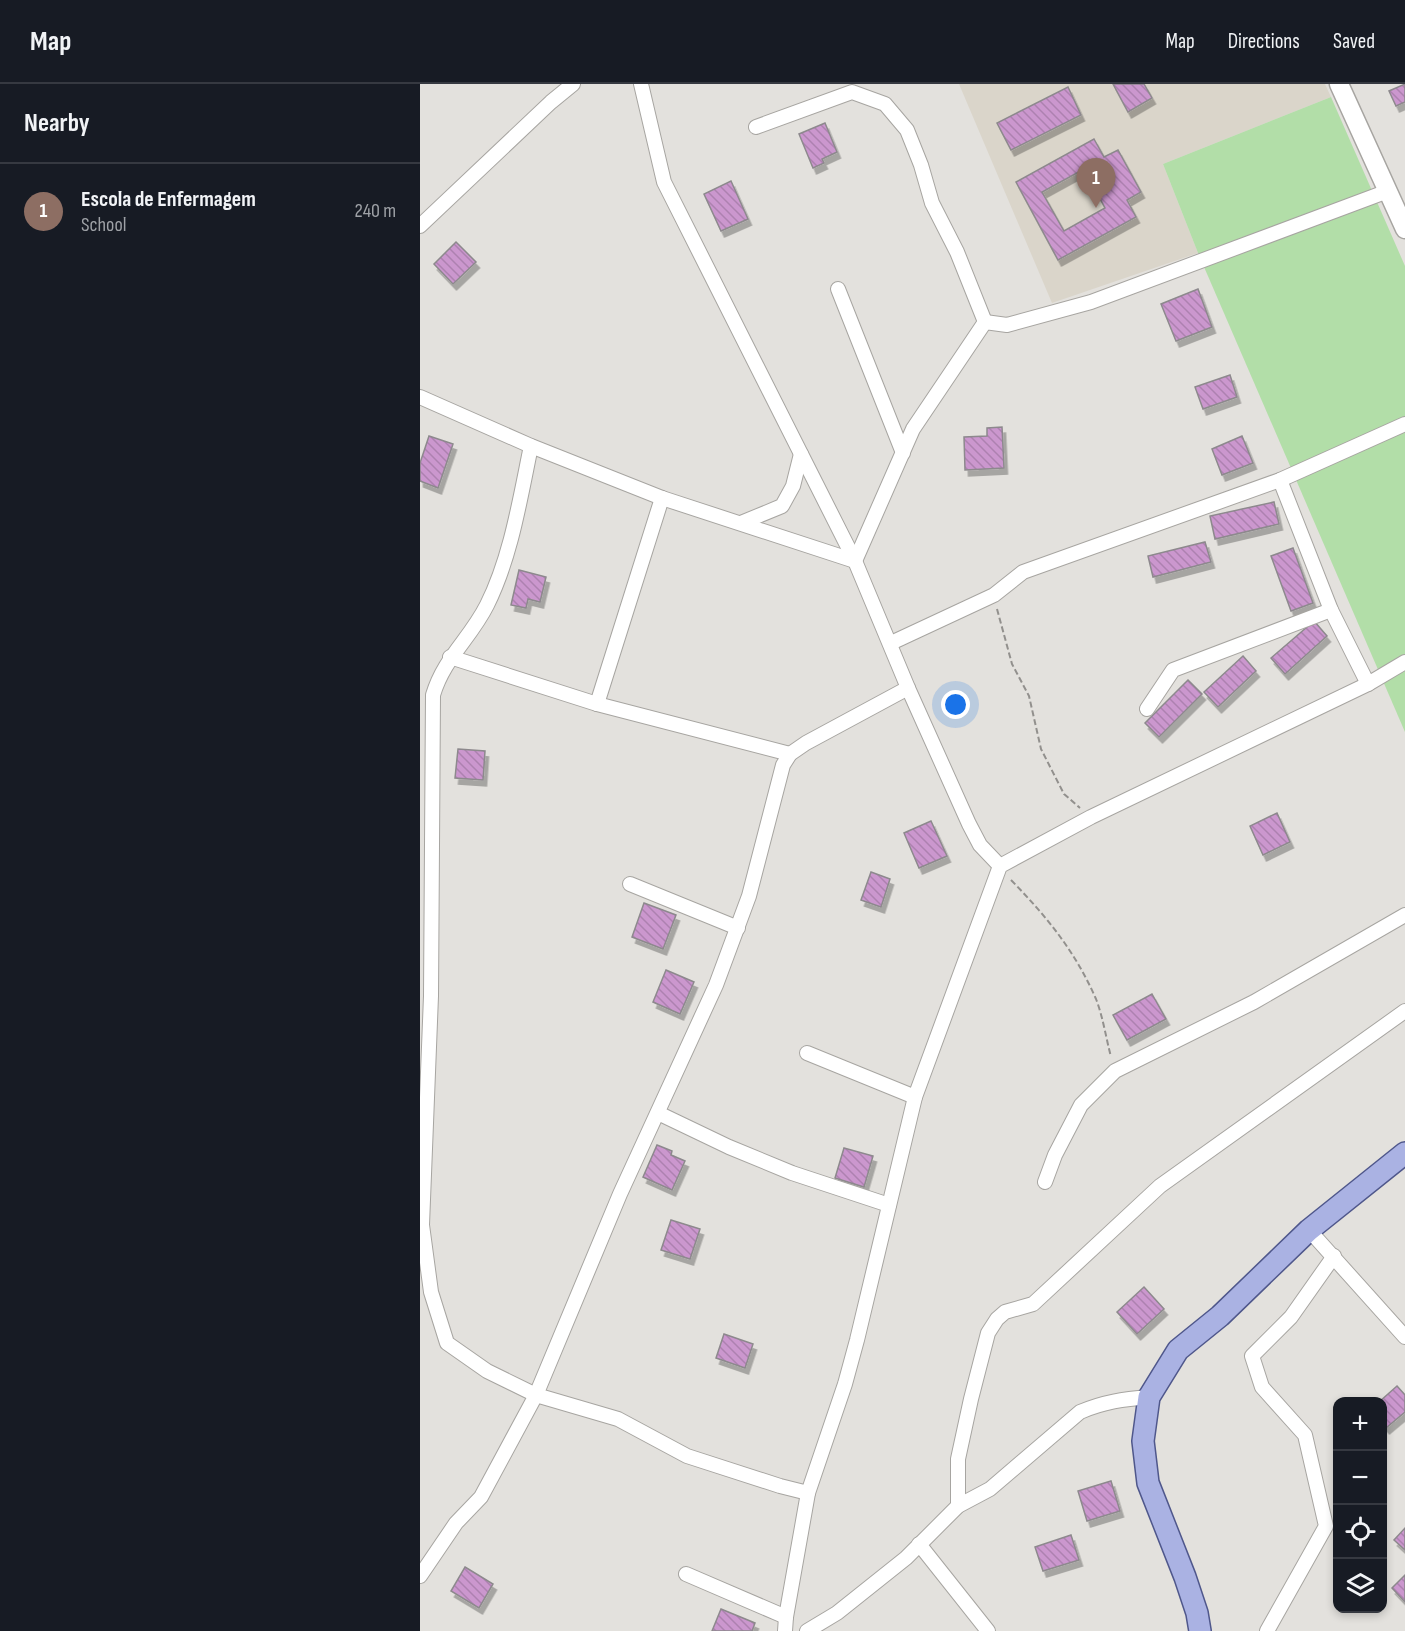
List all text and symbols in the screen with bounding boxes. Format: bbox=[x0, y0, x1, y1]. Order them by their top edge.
text: Map bbox=[30, 25, 71, 58]
text: Map bbox=[1165, 29, 1195, 54]
text: Directions bbox=[1228, 29, 1300, 54]
text: Saved bbox=[1333, 29, 1375, 54]
text: Nearby bbox=[24, 108, 90, 139]
pin: 1 bbox=[1076, 158, 1116, 208]
text: Escola de Enfermagem bbox=[81, 186, 256, 213]
text: 1 bbox=[40, 199, 47, 223]
text: 240 m bbox=[355, 199, 396, 223]
text: School bbox=[81, 213, 126, 237]
your location bbox=[941, 690, 970, 719]
map controls bbox=[1333, 1397, 1387, 1613]
button: + bbox=[1333, 1397, 1387, 1451]
button: − bbox=[1333, 1451, 1387, 1505]
button: locate bbox=[1333, 1505, 1387, 1559]
button: layers bbox=[1333, 1559, 1387, 1613]

